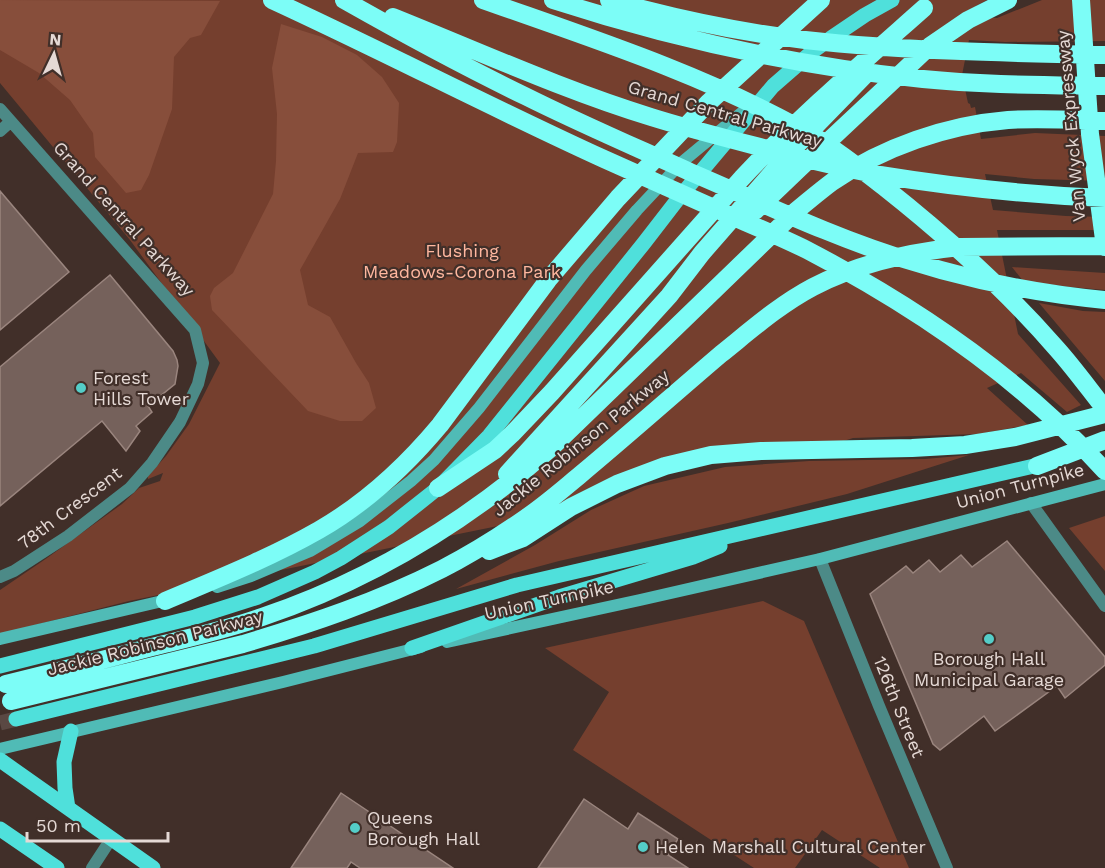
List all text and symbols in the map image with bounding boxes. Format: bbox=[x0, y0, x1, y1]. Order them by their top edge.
north arrow bbox=[24, 24, 84, 84]
street label: Van Wyck Expressway bbox=[1052, 29, 1089, 223]
text: N bbox=[49, 30, 62, 50]
street label: Grand Central Parkway bbox=[626, 76, 825, 152]
street label: Grand Central Parkway bbox=[49, 137, 200, 301]
park label: Flushing Meadows-Corona Park bbox=[363, 240, 561, 282]
street label: Jackie Robinson Parkway bbox=[488, 364, 674, 520]
place label: Forest Hills Tower bbox=[93, 367, 189, 409]
marker: Forest Hills Tower bbox=[74, 381, 88, 395]
street label: Union Turnpike bbox=[953, 458, 1086, 513]
street label: 78th Crescent bbox=[14, 462, 126, 553]
street label: Union Turnpike bbox=[482, 576, 616, 623]
street label: Jackie Robinson Parkway bbox=[45, 605, 266, 679]
marker: Borough Hall Municipal Garage bbox=[982, 632, 996, 646]
place label: Borough Hall Municipal Garage bbox=[914, 648, 1064, 690]
street label: 126th Street bbox=[870, 653, 929, 761]
scale bar bbox=[27, 805, 168, 843]
place label: Queens Borough Hall bbox=[367, 807, 480, 849]
text: 50 m bbox=[36, 815, 81, 836]
marker: Queens Borough Hall bbox=[348, 821, 362, 835]
place label: Helen Marshall Cultural Center bbox=[655, 836, 926, 857]
marker: Helen Marshall Cultural Center bbox=[636, 840, 650, 854]

